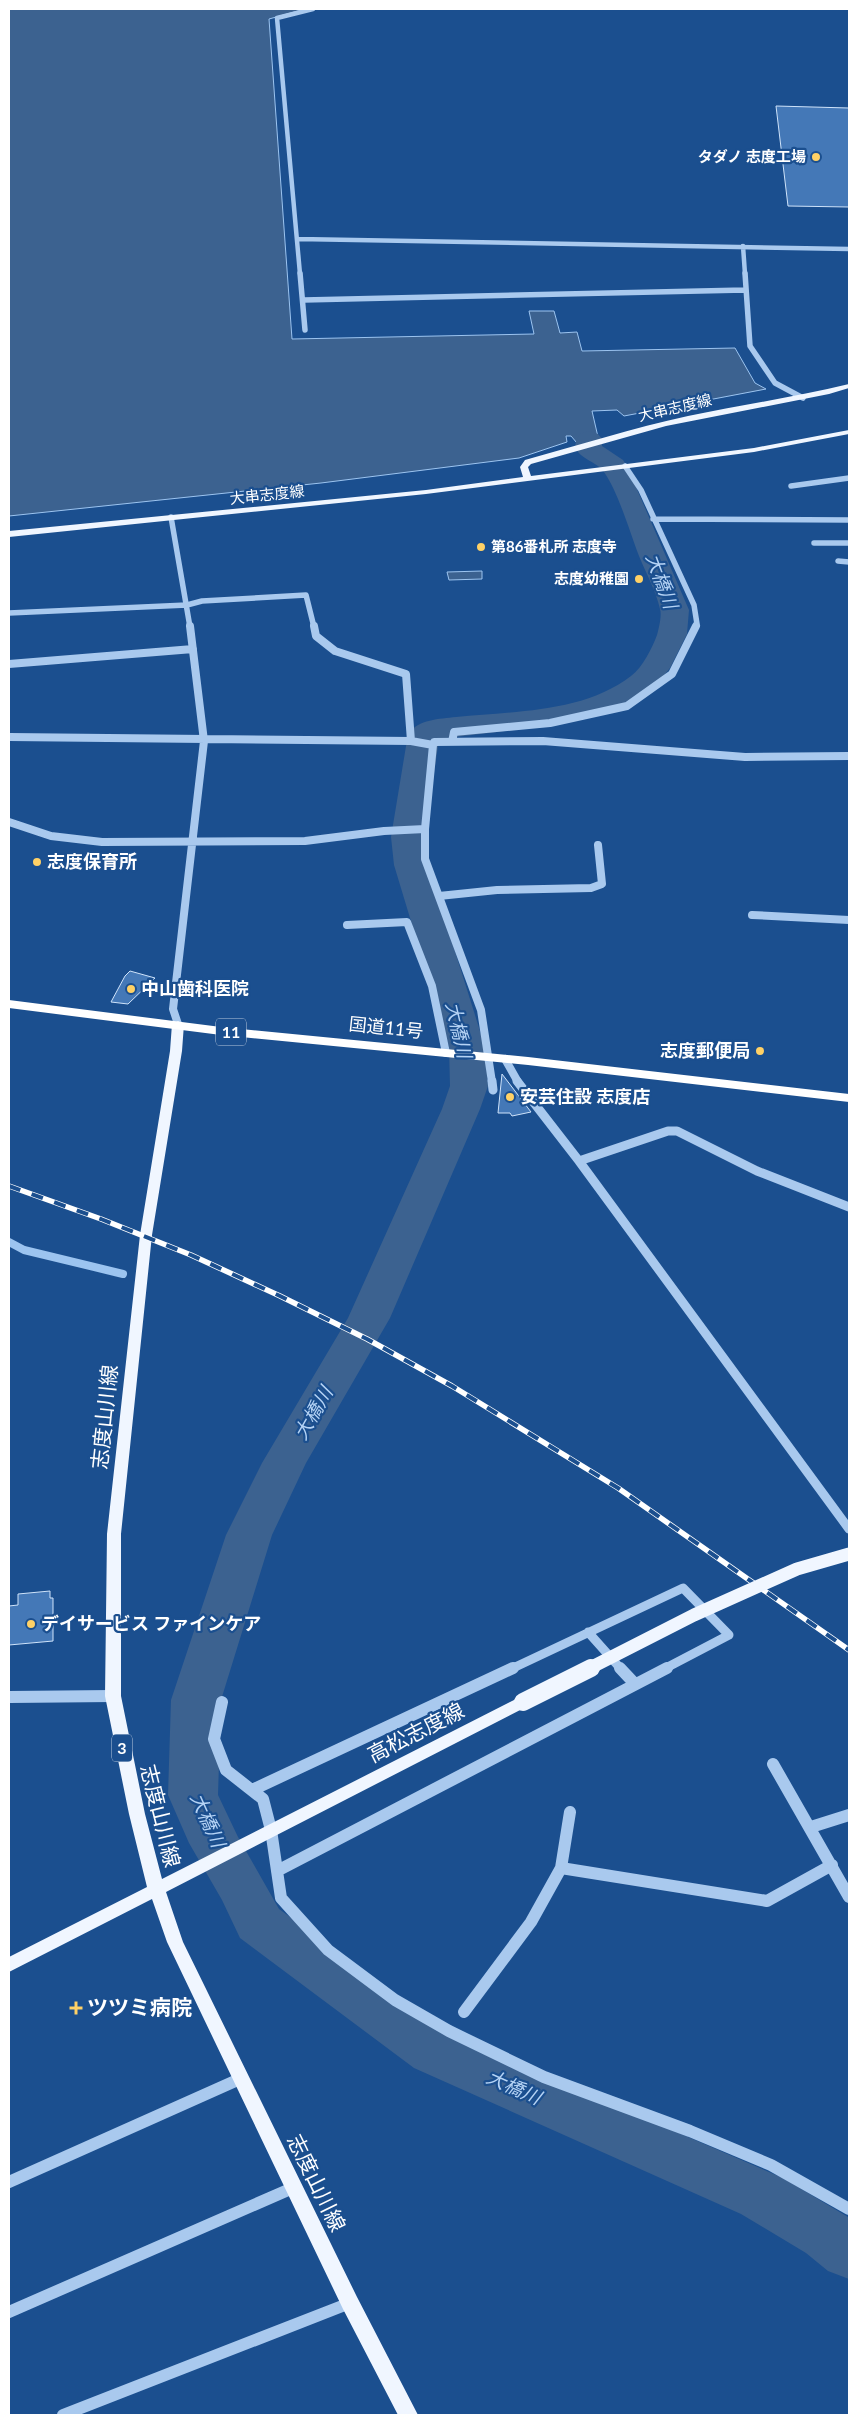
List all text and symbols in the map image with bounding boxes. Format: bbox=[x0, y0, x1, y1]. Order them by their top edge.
place label: タダノ 志度工場 bbox=[698, 147, 806, 165]
marker: タダノ 志度工場 bbox=[810, 151, 822, 163]
street label: 大串志度線 bbox=[636, 390, 713, 424]
street label: 大串志度線 bbox=[229, 481, 305, 507]
place label: 第86番札所 志度寺 bbox=[491, 537, 617, 555]
marker: 第86番札所 志度寺 bbox=[475, 541, 487, 553]
water label: 大橋川 bbox=[642, 550, 684, 613]
place label: 志度幼稚園 bbox=[554, 569, 629, 587]
marker: 志度幼稚園 bbox=[633, 573, 645, 585]
place label: 志度保育所 bbox=[47, 850, 137, 872]
marker: 志度保育所 bbox=[31, 856, 43, 868]
place label: 中山歯科医院 bbox=[141, 977, 249, 999]
marker: 中山歯科医院 bbox=[125, 983, 137, 995]
water label: 大橋川 bbox=[442, 1000, 478, 1062]
street label: 国道11号 bbox=[348, 1012, 424, 1042]
road number: 11 bbox=[216, 1019, 246, 1046]
place label: 志度郵便局 bbox=[660, 1039, 750, 1061]
marker: 志度郵便局 bbox=[754, 1045, 766, 1057]
place label: 安芸住設 志度店 bbox=[520, 1085, 650, 1107]
marker: 安芸住設 志度店 bbox=[504, 1091, 516, 1103]
street label: 志度山川線 bbox=[86, 1363, 121, 1470]
water label: 大橋川 bbox=[288, 1381, 338, 1443]
place label: デイサービス ファインケア bbox=[41, 1612, 261, 1634]
marker: デイサービス ファインケア bbox=[25, 1618, 37, 1630]
street label: 高松志度線 bbox=[363, 1697, 468, 1767]
road number: 3 bbox=[112, 1735, 132, 1762]
street label: 志度山川線 bbox=[137, 1762, 186, 1870]
water label: 大橋川 bbox=[186, 1789, 231, 1852]
place label: ツツミ病院 bbox=[87, 1994, 192, 2019]
marker: ツツミ病院 bbox=[69, 2001, 83, 2015]
water label: 大橋川 bbox=[483, 2064, 547, 2109]
street label: 志度山川線 bbox=[283, 2130, 352, 2235]

